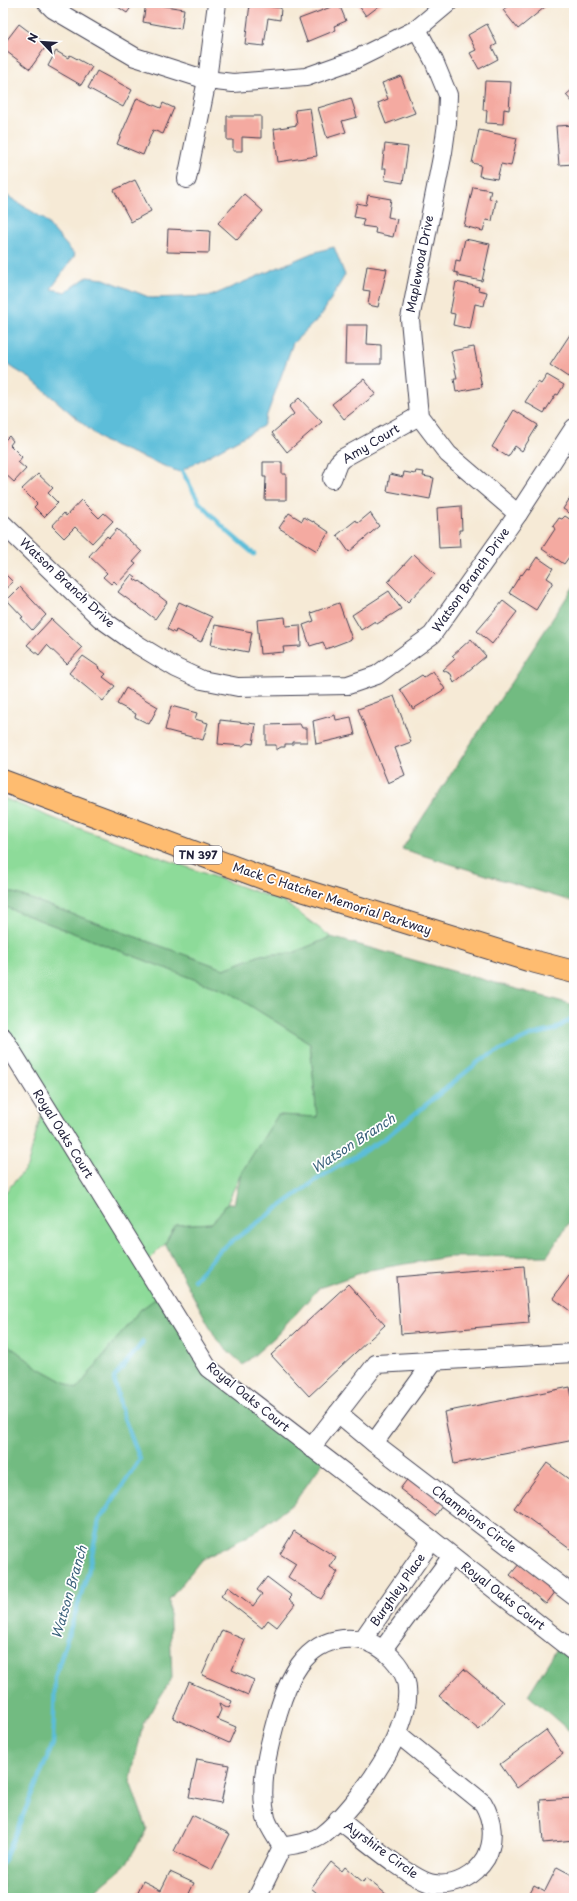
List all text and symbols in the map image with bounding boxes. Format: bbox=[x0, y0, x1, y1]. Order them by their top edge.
north arrow bbox=[22, 22, 62, 62]
text: N bbox=[23, 30, 42, 45]
street label: Maplewood Drive bbox=[401, 214, 437, 314]
street label: Amy Court bbox=[338, 419, 403, 467]
street label: Watson Branch Drive bbox=[427, 523, 513, 635]
street label: Watson Branch Drive bbox=[16, 533, 119, 631]
road number: TN 397 bbox=[174, 846, 222, 864]
street label: Mack C Hatcher Memorial Parkway bbox=[231, 857, 434, 939]
street label: Royal Oaks Court bbox=[29, 1085, 99, 1182]
water label: Watson Branch bbox=[307, 1108, 399, 1177]
street label: Royal Oaks Court bbox=[203, 1357, 294, 1435]
street label: Champions Circle bbox=[428, 1480, 521, 1556]
water label: Watson Branch bbox=[46, 1543, 91, 1641]
street label: Burghley Place bbox=[365, 1549, 429, 1630]
street label: Royal Oaks Court bbox=[458, 1557, 549, 1634]
street label: Ayrshire Circle bbox=[341, 1816, 423, 1882]

